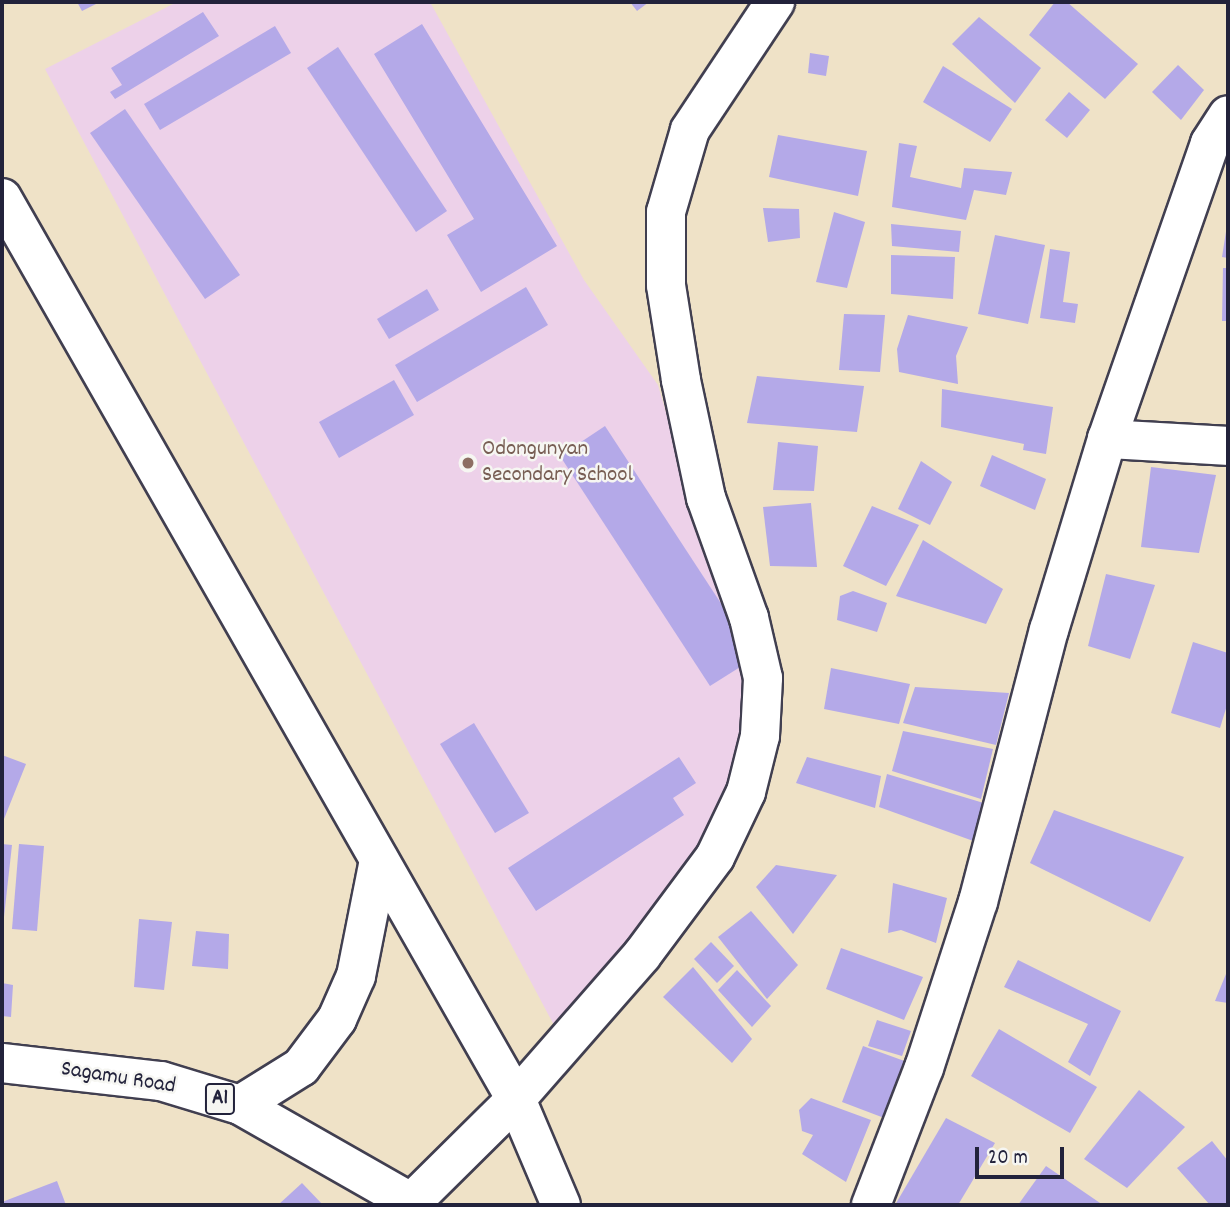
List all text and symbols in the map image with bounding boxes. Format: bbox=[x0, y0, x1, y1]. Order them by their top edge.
place label: Odongunyan Secondary School bbox=[482, 436, 633, 490]
marker: Odongunyan Secondary School bbox=[460, 455, 476, 471]
street label: Sagamu Road bbox=[59, 1056, 177, 1102]
road number: A1 bbox=[204, 1082, 236, 1116]
scale bar bbox=[978, 1134, 1067, 1178]
text: 20 m bbox=[988, 1144, 1028, 1174]

